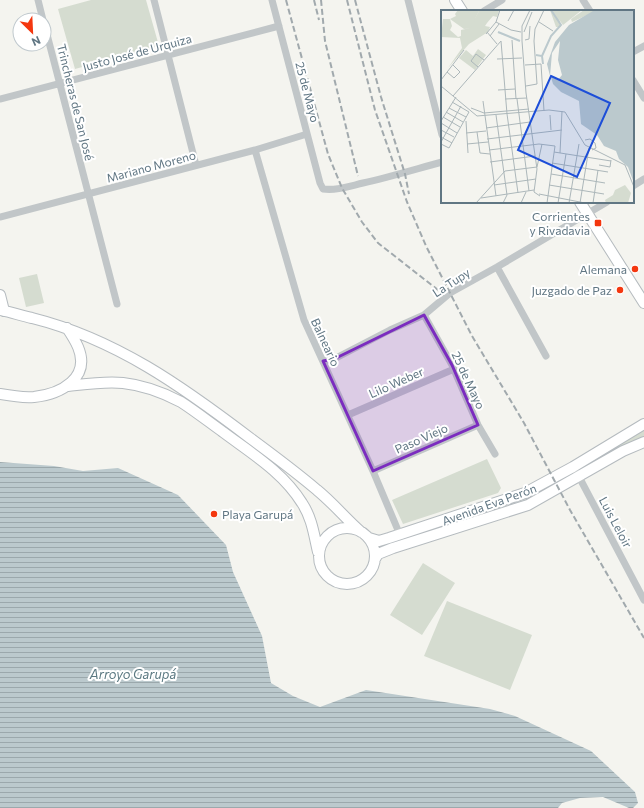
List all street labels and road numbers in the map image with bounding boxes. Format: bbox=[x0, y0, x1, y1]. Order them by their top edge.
street label: Justo José de Urquiza bbox=[81, 31, 193, 74]
street label: Trincheras de San José bbox=[54, 42, 97, 162]
street label: 25 de Mayo bbox=[293, 60, 323, 124]
street label: Mariano Moreno bbox=[105, 147, 197, 185]
street label: La Tupy bbox=[430, 265, 472, 299]
street label: Balneario bbox=[309, 316, 343, 368]
street label: 25 de Mayo bbox=[450, 349, 488, 411]
street label: Lilo Weber bbox=[366, 364, 426, 400]
street label: Paso Viejo bbox=[392, 420, 450, 456]
street label: Avenida Eva Perón bbox=[440, 480, 538, 528]
street label: Luis Leloir bbox=[597, 494, 635, 550]

